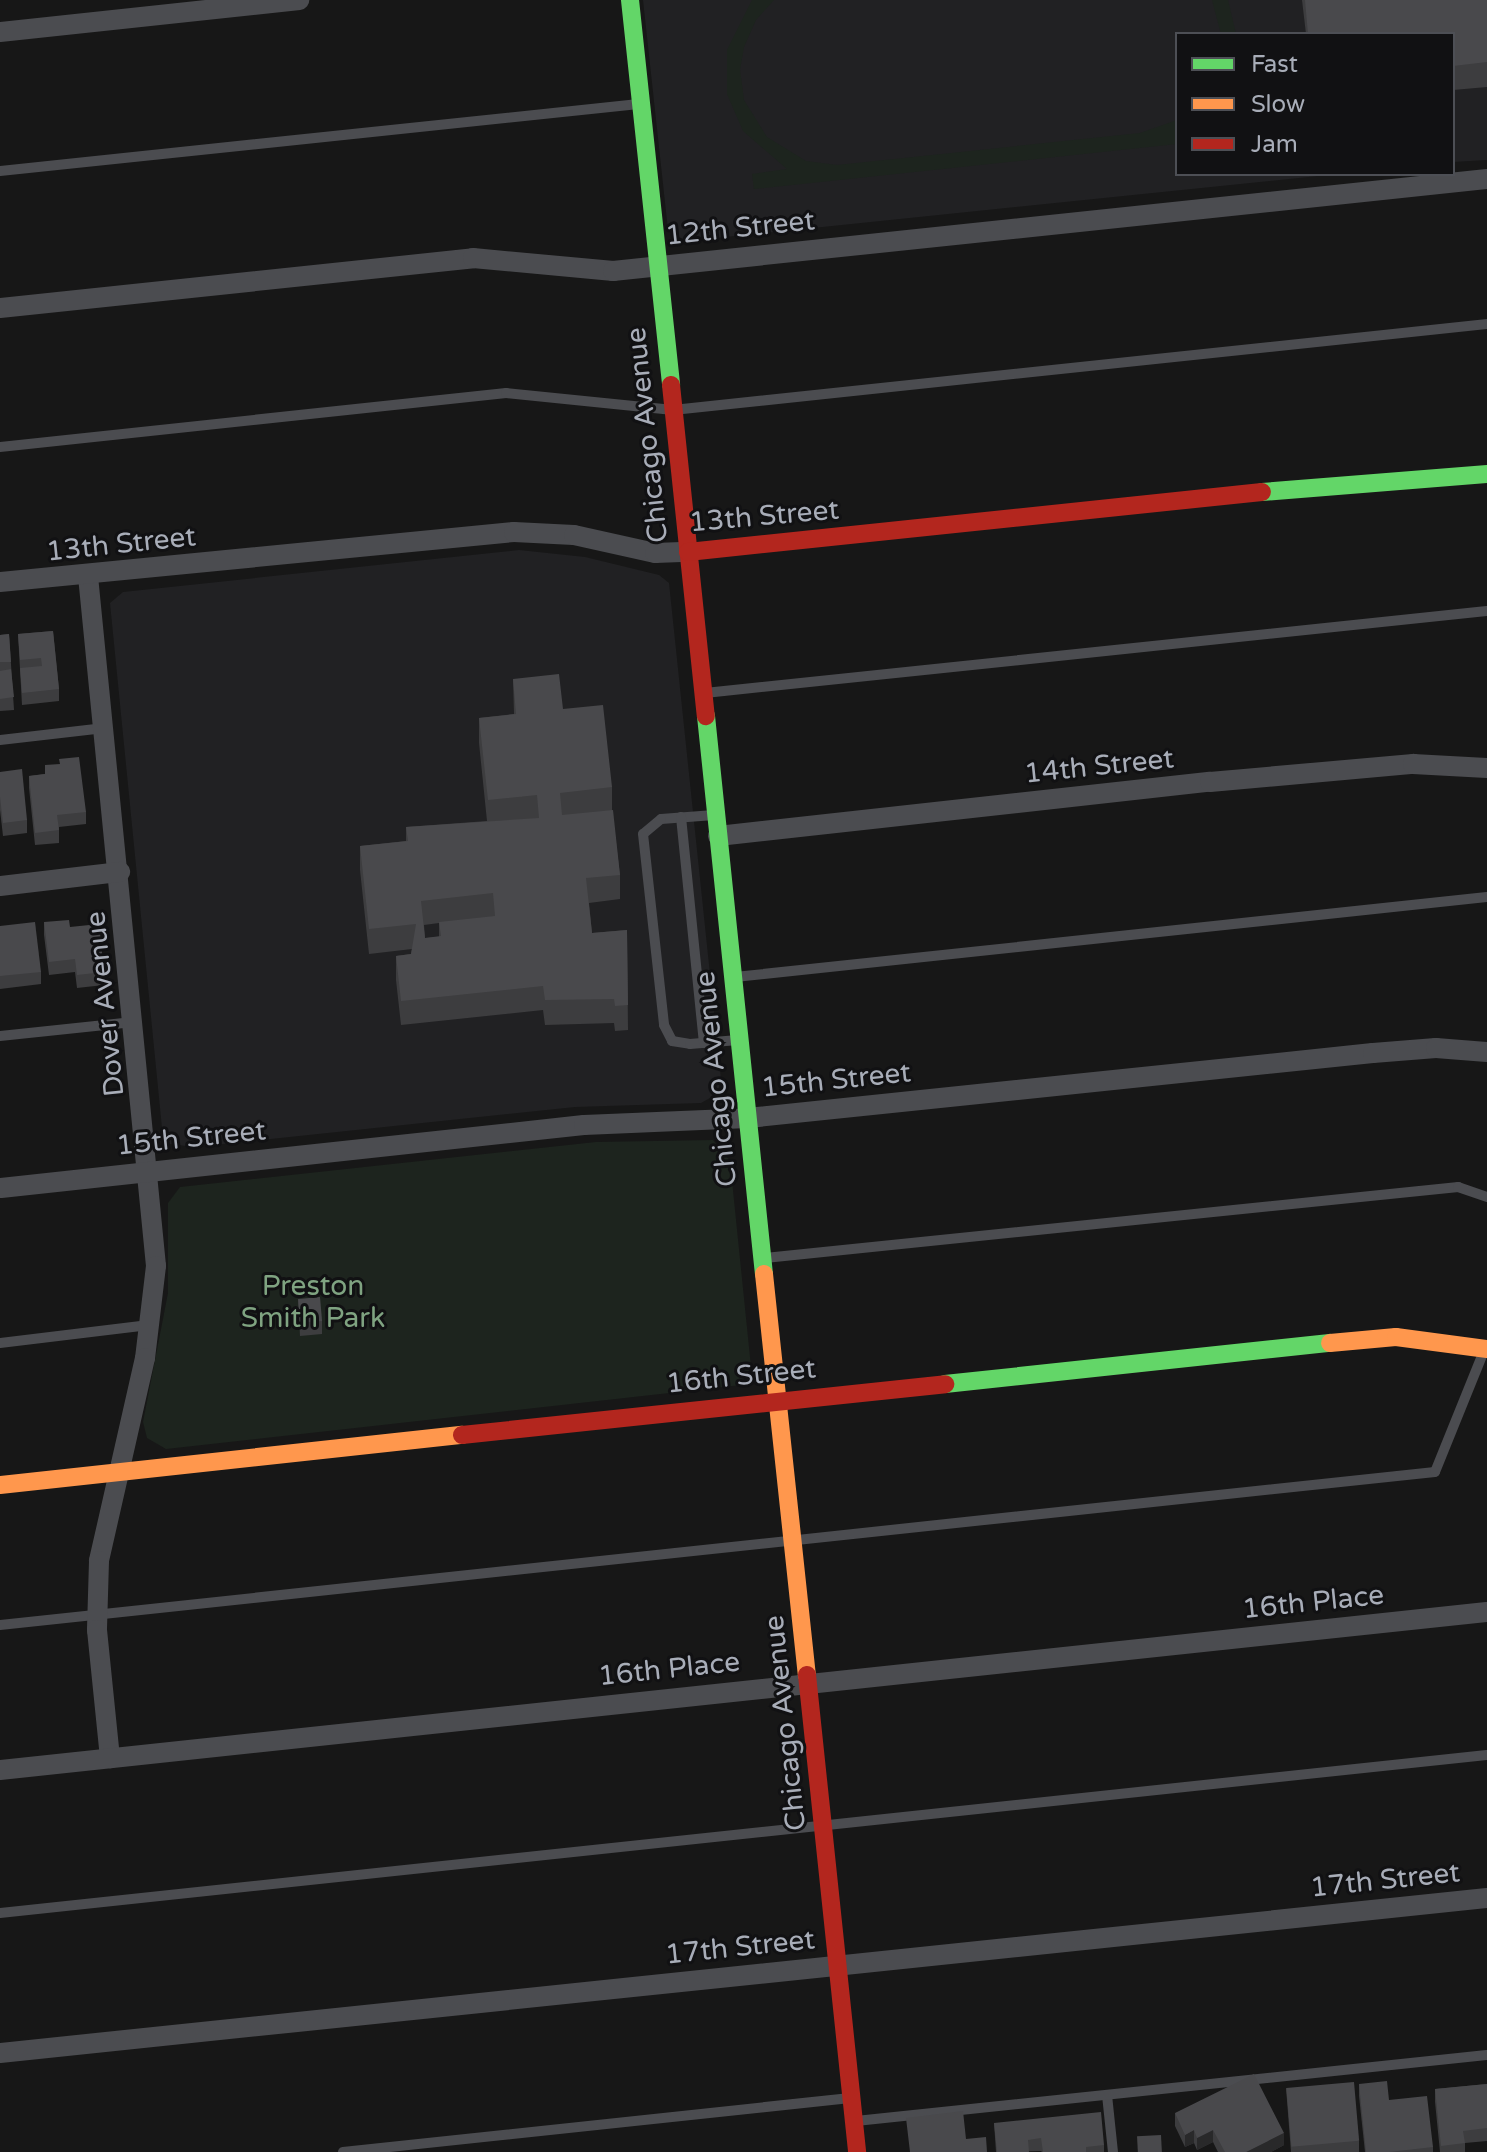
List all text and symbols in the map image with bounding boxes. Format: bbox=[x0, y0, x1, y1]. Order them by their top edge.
legend bbox=[1175, 32, 1455, 176]
text: Fast bbox=[1251, 50, 1298, 79]
text: Slow bbox=[1251, 90, 1305, 119]
text: Jam bbox=[1251, 130, 1298, 159]
street label: 12th Street bbox=[664, 203, 816, 253]
street label: Chicago Avenue bbox=[619, 326, 675, 544]
street label: 13th Street bbox=[688, 493, 840, 539]
street label: 13th Street bbox=[45, 519, 197, 569]
street label: 14th Street bbox=[1023, 741, 1175, 791]
street label: Dover Avenue bbox=[79, 910, 131, 1098]
street label: Chicago Avenue bbox=[688, 970, 744, 1188]
street label: 15th Street bbox=[760, 1055, 912, 1105]
street label: 15th Street bbox=[115, 1113, 267, 1163]
park label: Preston Smith Park bbox=[241, 1269, 385, 1335]
street label: 16th Street bbox=[665, 1351, 817, 1401]
street label: 16th Place bbox=[1241, 1578, 1385, 1626]
street label: Chicago Avenue bbox=[757, 1614, 813, 1832]
street label: 16th Place bbox=[597, 1645, 741, 1693]
street label: 17th Street bbox=[1309, 1855, 1461, 1905]
street label: 17th Street bbox=[664, 1922, 816, 1972]

